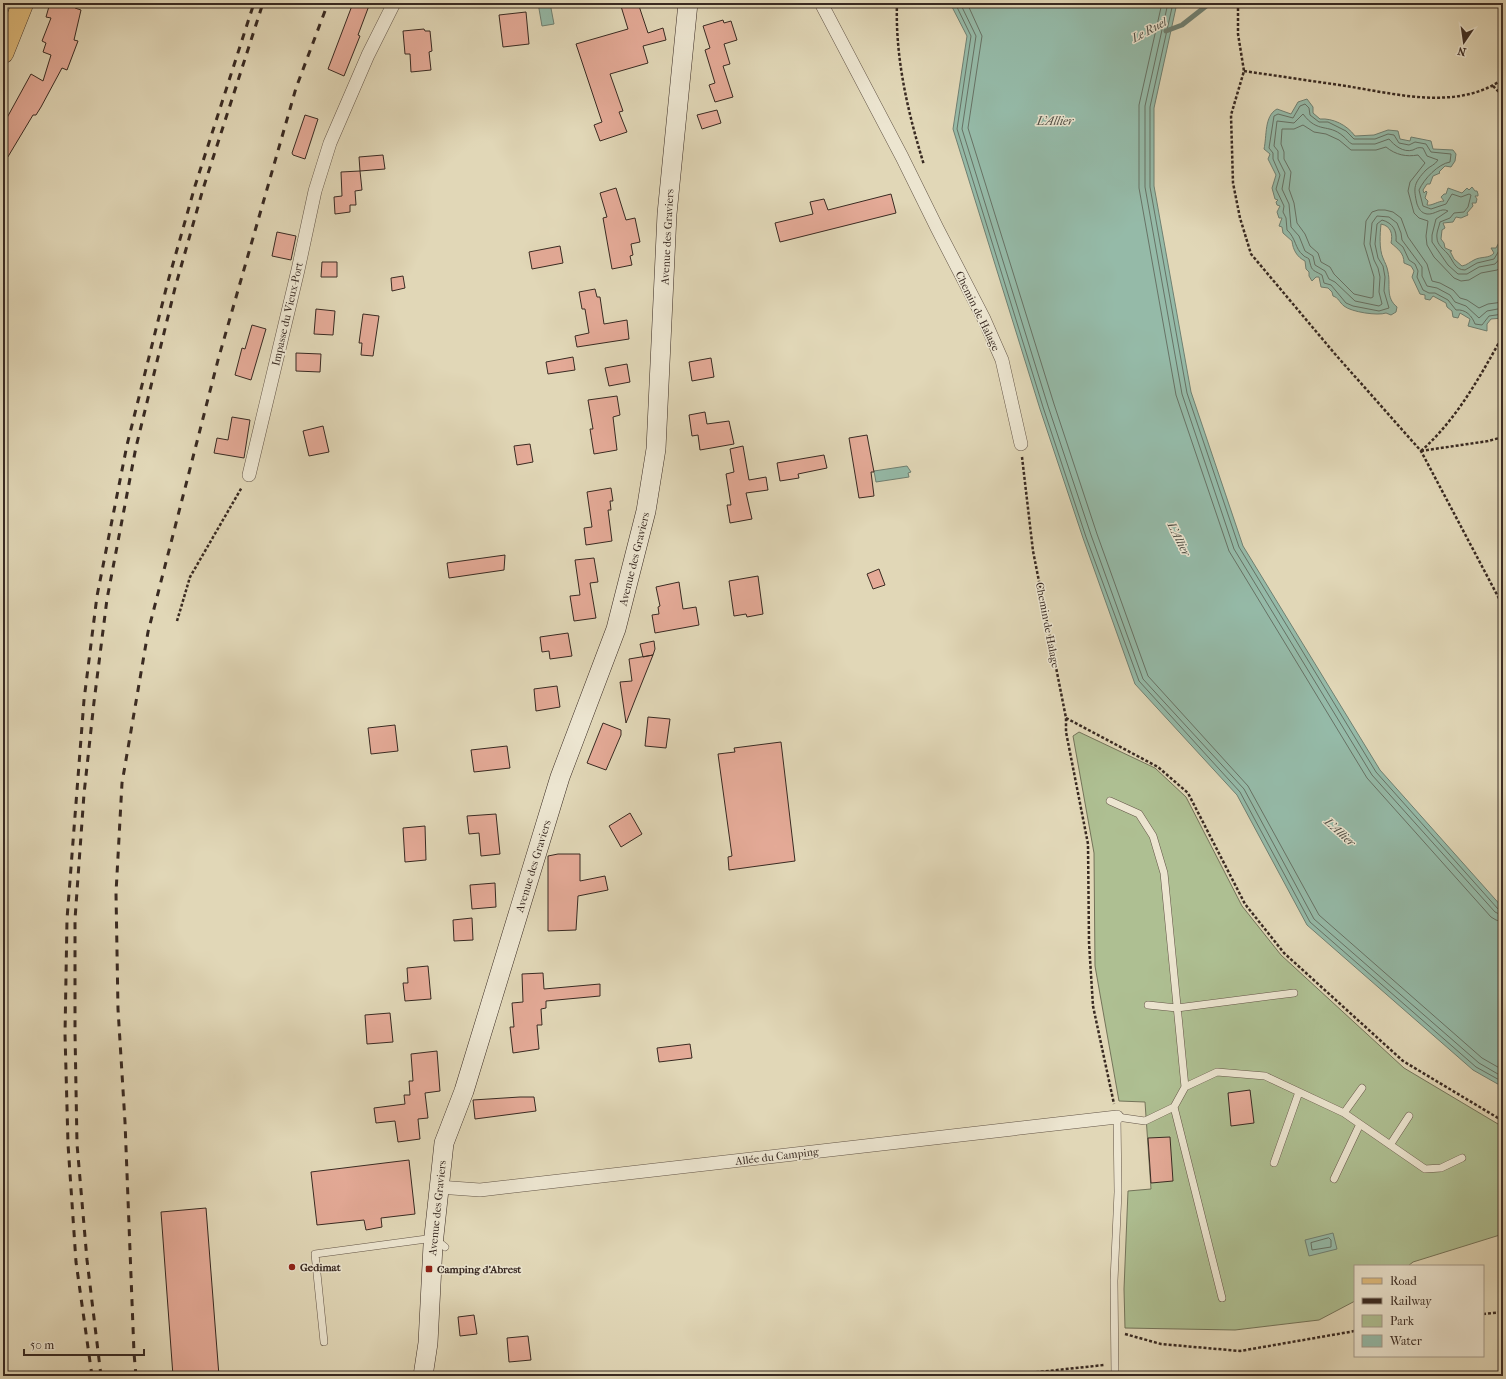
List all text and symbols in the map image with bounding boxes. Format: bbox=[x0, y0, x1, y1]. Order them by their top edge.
water label: Le Ruel bbox=[1128, 14, 1171, 46]
north arrow bbox=[1444, 22, 1484, 62]
text: N bbox=[1456, 44, 1467, 59]
water label: L'Allier bbox=[1036, 114, 1075, 128]
street label: Avenue des Graviers bbox=[658, 189, 677, 286]
street label: Impasse du Vieux-Port bbox=[269, 261, 306, 367]
street label: Chemin de Halage bbox=[953, 269, 1003, 354]
street label: Avenue des Graviers bbox=[616, 511, 652, 608]
water label: L'Allier bbox=[1164, 519, 1194, 560]
street label: Chemin de Halage bbox=[1033, 581, 1062, 670]
water label: L'Allier bbox=[1321, 814, 1359, 851]
street label: Avenue des Graviers bbox=[513, 818, 554, 915]
street label: Allée du Camping bbox=[734, 1145, 820, 1168]
street label: Avenue des Graviers bbox=[426, 1160, 449, 1257]
place label: Gedimat bbox=[300, 1261, 342, 1274]
marker: Gedimat bbox=[287, 1262, 297, 1272]
place label: Camping d'Abrest bbox=[437, 1263, 522, 1276]
marker: Camping d'Abrest bbox=[424, 1264, 434, 1274]
legend bbox=[1354, 1265, 1484, 1357]
text: Road bbox=[1390, 1274, 1417, 1288]
text: Railway bbox=[1390, 1294, 1432, 1308]
text: Park bbox=[1390, 1314, 1415, 1328]
scale bar bbox=[24, 1331, 144, 1357]
text: Water bbox=[1389, 1334, 1423, 1348]
text: 50 m bbox=[30, 1338, 54, 1352]

